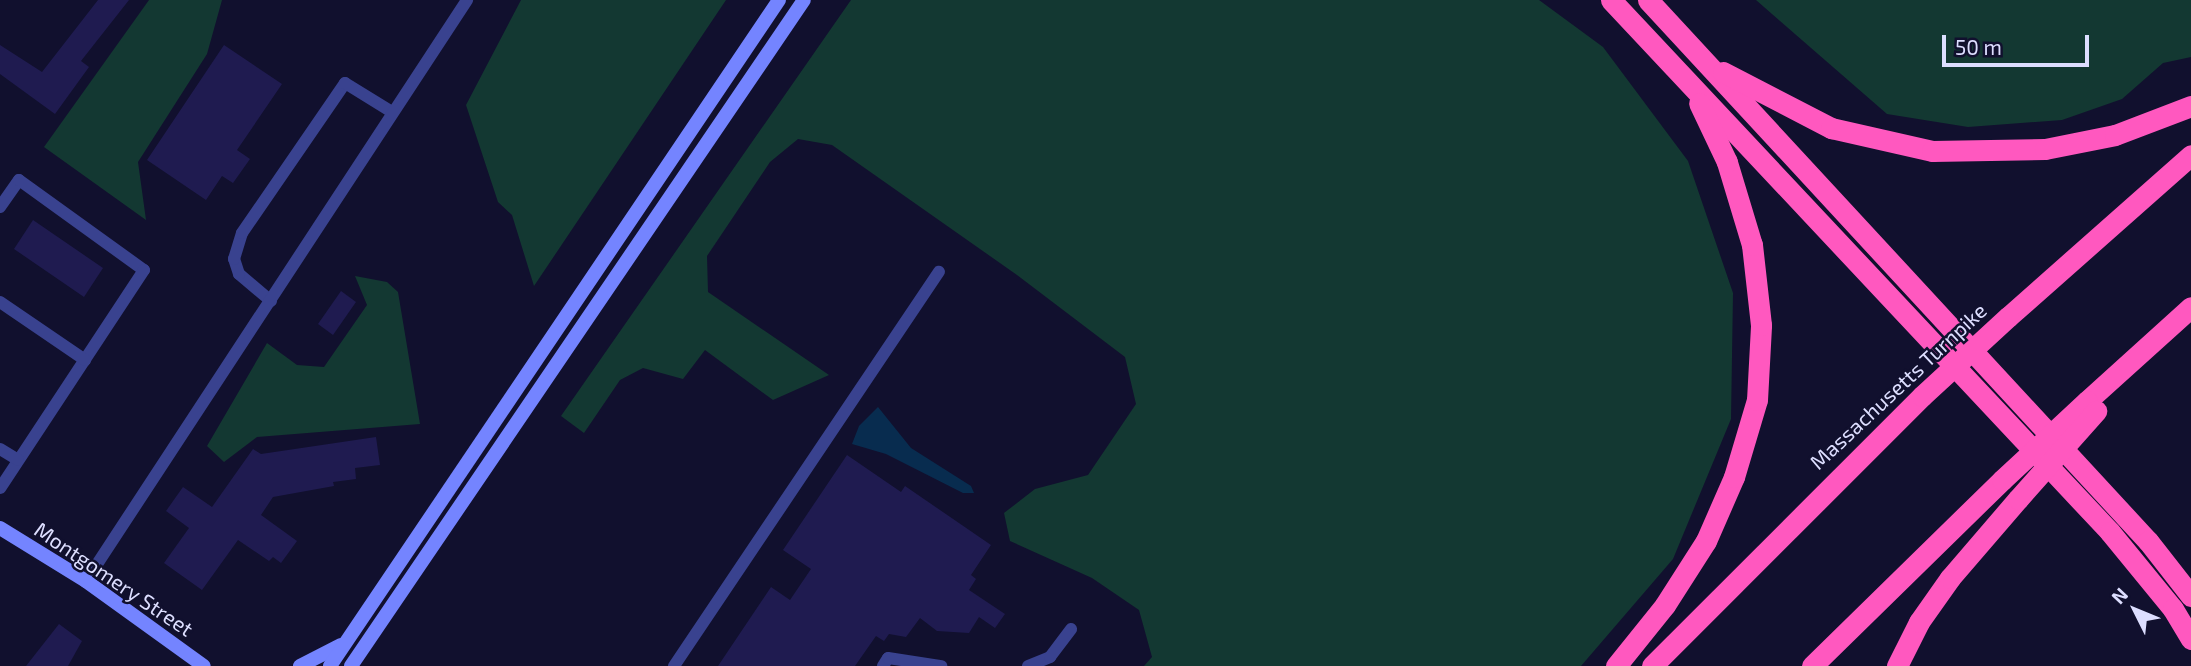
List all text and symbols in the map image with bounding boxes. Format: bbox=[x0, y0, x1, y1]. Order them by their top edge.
scale bar bbox=[1946, 21, 2093, 65]
text: 50 m bbox=[1955, 34, 2002, 59]
street label: Massachusetts Turnpike bbox=[1804, 297, 1992, 475]
street label: Montgomery Street bbox=[30, 516, 198, 642]
north arrow bbox=[2100, 575, 2170, 645]
text: N bbox=[2106, 582, 2132, 608]

